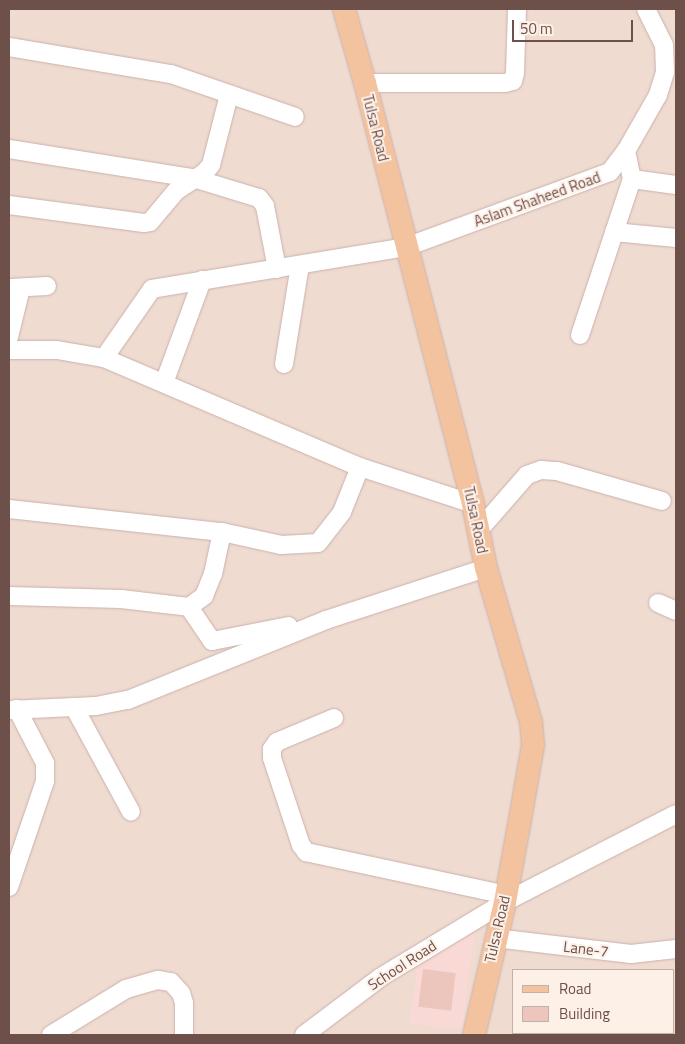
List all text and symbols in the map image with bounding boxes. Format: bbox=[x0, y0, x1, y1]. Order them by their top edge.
scale bar bbox=[515, 10, 636, 42]
text: 50 m bbox=[520, 17, 553, 40]
street label: Tulsa Road bbox=[359, 93, 393, 163]
street label: Aslam Shaheed Road bbox=[471, 168, 603, 230]
street label: Tulsa Road bbox=[460, 485, 492, 555]
street label: Tulsa Road bbox=[481, 894, 513, 964]
street label: School Road bbox=[364, 936, 440, 994]
street label: Lane-7 bbox=[562, 937, 610, 961]
legend bbox=[512, 969, 675, 1034]
text: Road bbox=[559, 977, 591, 1000]
text: Building bbox=[559, 1002, 610, 1025]

